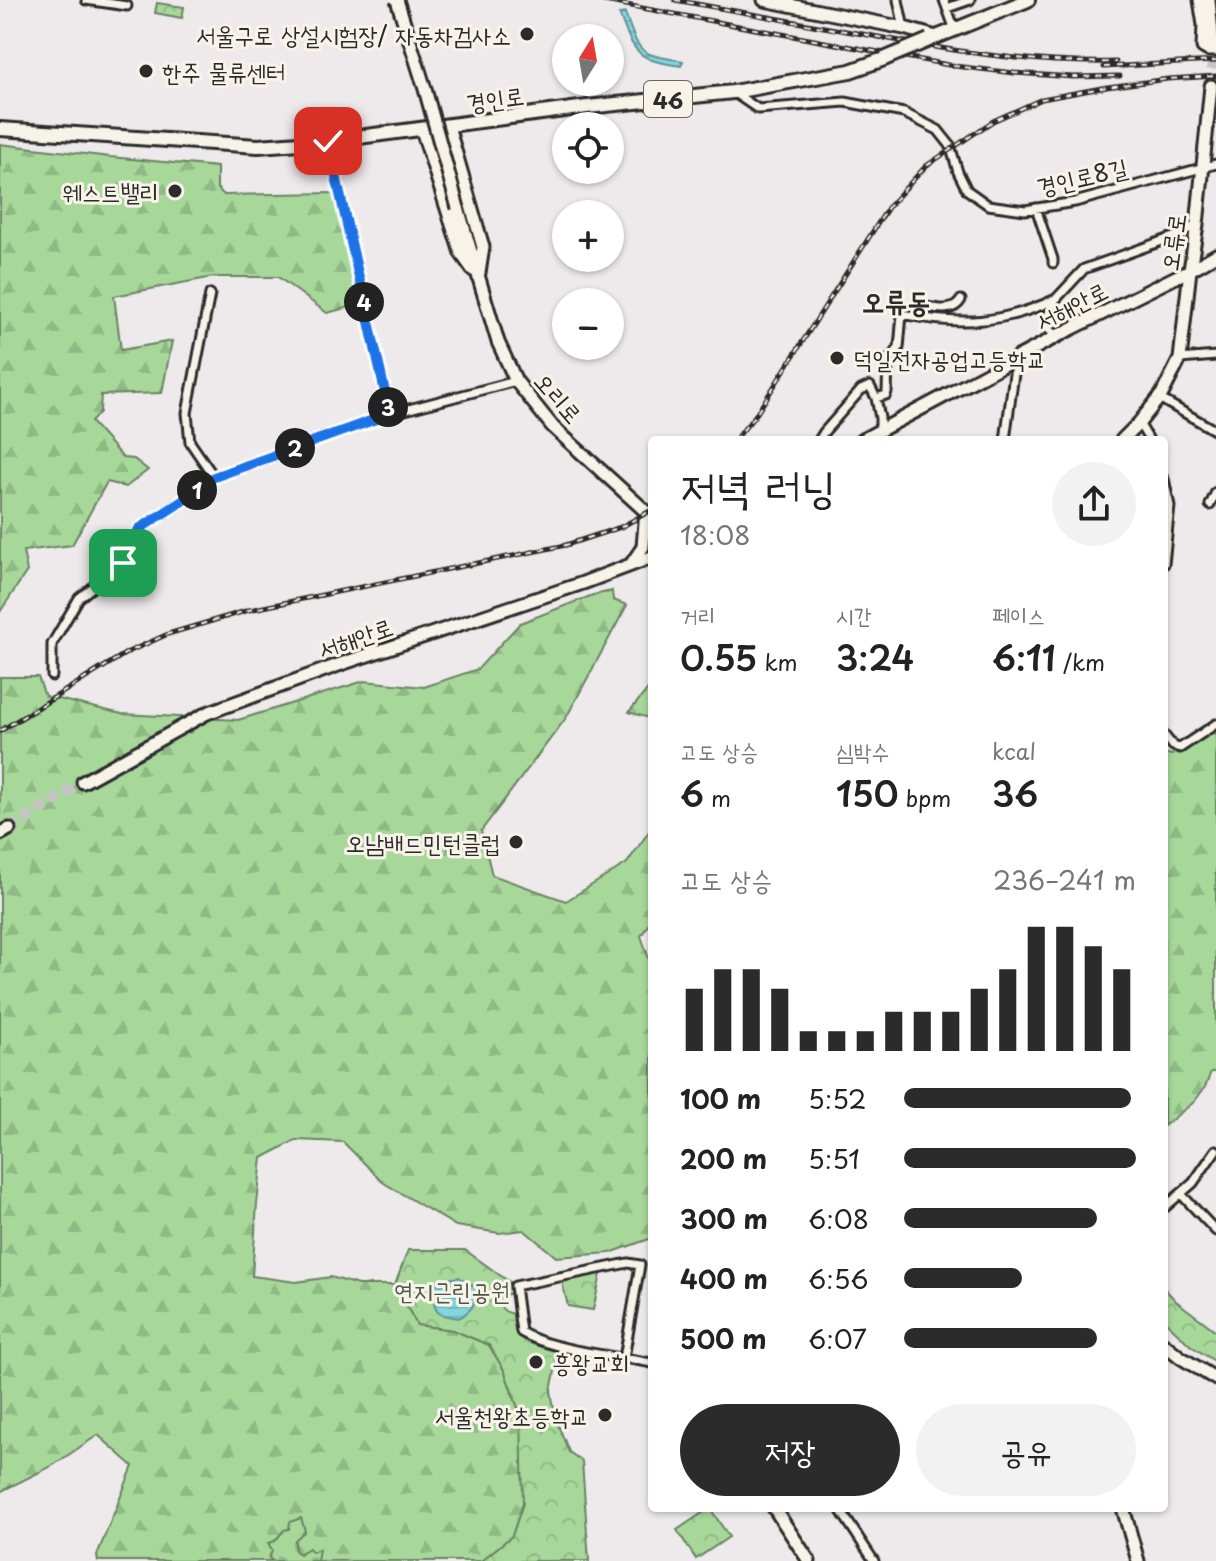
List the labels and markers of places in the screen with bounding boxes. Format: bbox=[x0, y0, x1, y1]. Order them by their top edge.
place label: 서울구로 상설시험장/ 자동차검사소 bbox=[196, 16, 511, 52]
marker: 서울구로 상설시험장/ 자동차검사소 bbox=[518, 25, 536, 43]
place label: 한주 물류센터 bbox=[162, 53, 286, 89]
marker: 한주 물류센터 bbox=[137, 62, 155, 80]
pin bbox=[294, 107, 362, 175]
place label: 웨스트밸리 bbox=[62, 173, 159, 209]
marker: 웨스트밸리 bbox=[166, 182, 184, 200]
pin: 4 bbox=[344, 282, 384, 322]
place label: 덕일전자공업고등학교 bbox=[853, 340, 1046, 376]
marker: 덕일전자공업고등학교 bbox=[828, 349, 846, 367]
pin: 3 bbox=[368, 387, 408, 427]
pin: 2 bbox=[275, 428, 315, 468]
pin: 1 bbox=[177, 470, 217, 510]
pin bbox=[89, 529, 157, 597]
place label: 오남배드민턴클럽 bbox=[346, 824, 500, 860]
marker: 오남배드민턴클럽 bbox=[507, 833, 525, 851]
place label: 흥왕교회 bbox=[552, 1344, 629, 1380]
marker: 흥왕교회 bbox=[527, 1353, 545, 1371]
place label: 서울천왕초등학교 bbox=[435, 1397, 589, 1433]
marker: 서울천왕초등학교 bbox=[596, 1406, 614, 1424]

